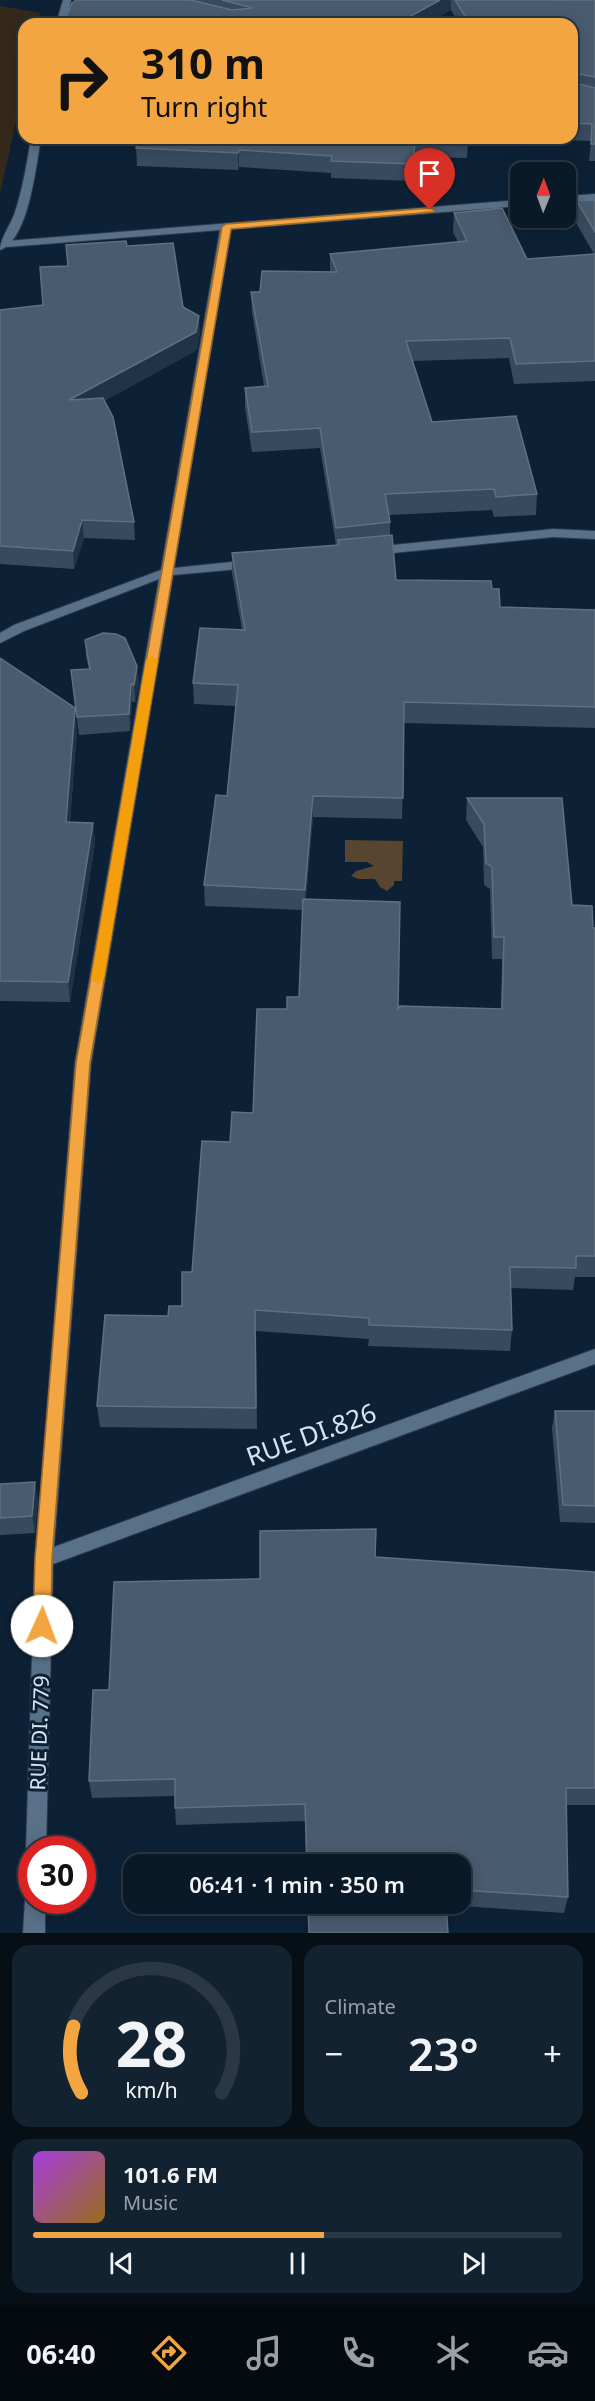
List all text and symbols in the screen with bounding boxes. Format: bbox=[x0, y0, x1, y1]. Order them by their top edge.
text: 310 m bbox=[141, 34, 265, 91]
icon: right bbox=[42, 42, 120, 120]
text: Turn right bbox=[141, 88, 267, 125]
pin bbox=[404, 148, 455, 210]
icon: arrive bbox=[413, 157, 446, 190]
north arrow bbox=[510, 162, 576, 228]
map controls bbox=[510, 162, 576, 228]
street label: RUE DI.826 bbox=[241, 1394, 381, 1474]
position arrow bbox=[10, 1594, 74, 1658]
street label: RUE DI. 779 bbox=[23, 1675, 55, 1791]
speed limit sign: 30 bbox=[18, 1836, 96, 1914]
text: 06:41 · 1 min · 350 m bbox=[189, 1869, 405, 1899]
text: Climate bbox=[325, 1993, 396, 2020]
text: 28 bbox=[116, 2000, 187, 2085]
text: 23° bbox=[408, 2023, 479, 2084]
text: − bbox=[325, 2031, 343, 2076]
text: + bbox=[543, 2031, 562, 2076]
text: km/h bbox=[125, 2075, 178, 2104]
text: 101.6 FM bbox=[123, 2159, 218, 2189]
text: Music bbox=[123, 2189, 178, 2216]
icon: previous bbox=[105, 2247, 138, 2280]
icon: pause bbox=[281, 2247, 314, 2280]
icon: next bbox=[457, 2247, 490, 2280]
icon: directions bbox=[148, 2332, 190, 2374]
icon: music bbox=[243, 2332, 285, 2374]
icon: phone bbox=[337, 2332, 379, 2374]
icon: climate bbox=[432, 2332, 474, 2374]
icon: car bbox=[527, 2332, 569, 2374]
text: 06:40 bbox=[26, 2335, 96, 2372]

